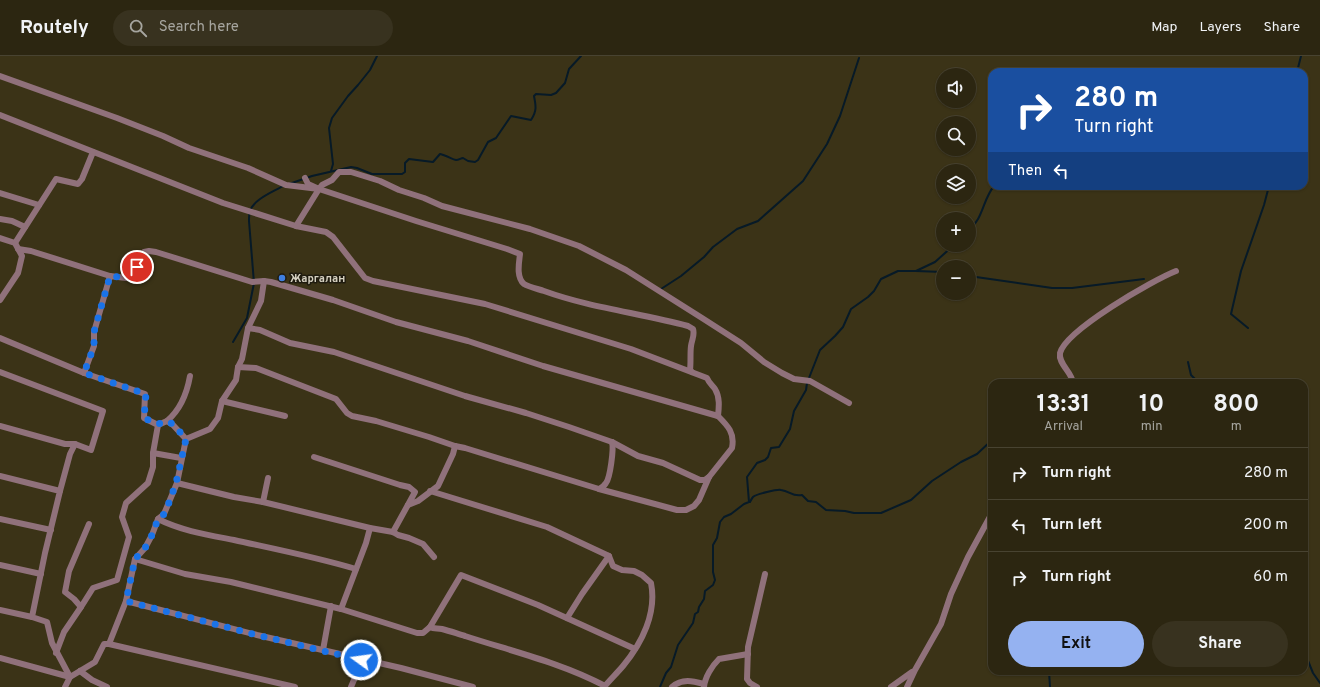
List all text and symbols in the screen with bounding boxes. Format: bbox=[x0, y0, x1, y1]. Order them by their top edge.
search box bbox=[113, 10, 393, 46]
text: Routely bbox=[20, 16, 89, 40]
icon: search bbox=[127, 17, 149, 39]
text: Search here bbox=[159, 18, 239, 37]
text: Map bbox=[1151, 19, 1177, 36]
text: Layers bbox=[1199, 19, 1241, 36]
text: Share bbox=[1263, 19, 1300, 36]
map controls bbox=[936, 68, 976, 300]
button: sound bbox=[936, 68, 976, 108]
text: 280 m bbox=[1074, 81, 1158, 117]
icon: right bbox=[1008, 84, 1060, 136]
button: search bbox=[936, 116, 976, 156]
text: Turn right bbox=[1074, 116, 1154, 139]
icon: left bbox=[1050, 160, 1072, 182]
text: Then bbox=[1008, 162, 1042, 181]
button: layers bbox=[936, 164, 976, 204]
button: + bbox=[936, 212, 976, 252]
pin bbox=[120, 250, 154, 284]
icon: arrive bbox=[126, 256, 148, 278]
button: − bbox=[936, 260, 976, 300]
place label: Жаргалан bbox=[290, 272, 345, 286]
marker: Жаргалан bbox=[277, 273, 287, 283]
text: 13:31 bbox=[1037, 390, 1090, 420]
text: 10 bbox=[1139, 390, 1164, 420]
text: 800 bbox=[1213, 390, 1259, 420]
text: Arrival bbox=[1044, 419, 1083, 435]
text: min bbox=[1141, 419, 1163, 435]
text: m bbox=[1231, 419, 1242, 435]
icon: right bbox=[1008, 463, 1030, 485]
text: Turn right bbox=[1042, 464, 1111, 483]
text: 280 m bbox=[1244, 464, 1288, 483]
icon: left bbox=[1008, 515, 1030, 537]
text: Turn left bbox=[1042, 516, 1102, 535]
text: 200 m bbox=[1243, 516, 1288, 535]
icon: right bbox=[1008, 567, 1030, 589]
text: Turn right bbox=[1042, 568, 1111, 587]
text: 60 m bbox=[1253, 568, 1288, 587]
button: Exit bbox=[1008, 621, 1144, 667]
button: Share bbox=[1152, 621, 1288, 667]
position arrow bbox=[340, 639, 382, 681]

